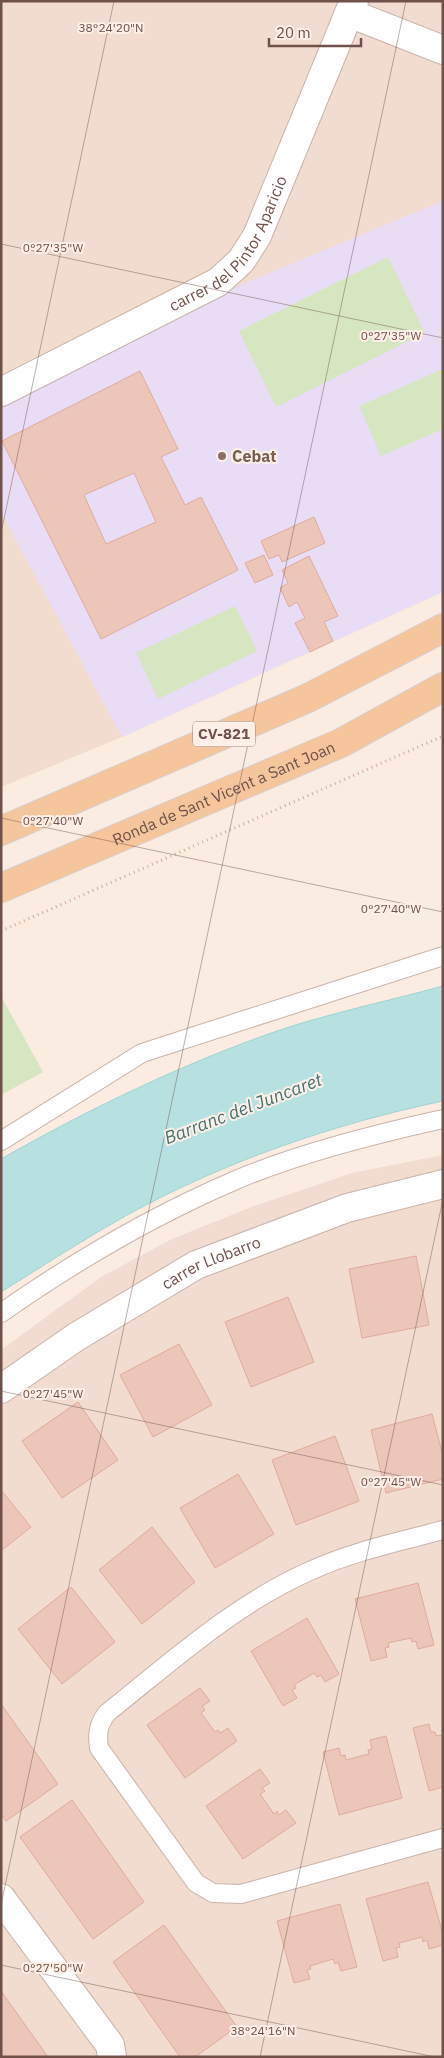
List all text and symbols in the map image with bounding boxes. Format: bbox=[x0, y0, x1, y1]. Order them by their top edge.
scale bar bbox=[269, 15, 362, 47]
text: 38°24'20"N bbox=[78, 20, 144, 35]
text: 20 m bbox=[276, 23, 311, 42]
street label: carrer del Pintor Aparicio bbox=[166, 173, 291, 315]
text: 0°27'35"W bbox=[23, 240, 84, 255]
text: 0°27'35"W bbox=[361, 328, 422, 343]
place label: Cebat bbox=[232, 446, 276, 466]
marker: Cebat bbox=[216, 450, 228, 462]
road number: CV-821 bbox=[193, 722, 255, 746]
street label: Ronda de Sant Vicent a Sant Joan bbox=[109, 737, 338, 849]
text: 0°27'40"W bbox=[23, 813, 84, 828]
text: 0°27'40"W bbox=[361, 901, 422, 916]
water label: Barranc del Juncaret bbox=[161, 1067, 326, 1149]
street label: carrer Llobarro bbox=[158, 1232, 263, 1293]
text: 0°27'45"W bbox=[23, 1386, 84, 1401]
text: 0°27'45"W bbox=[361, 1474, 422, 1489]
text: 0°27'50"W bbox=[23, 1960, 84, 1975]
text: 38°24'16"N bbox=[230, 2023, 296, 2038]

